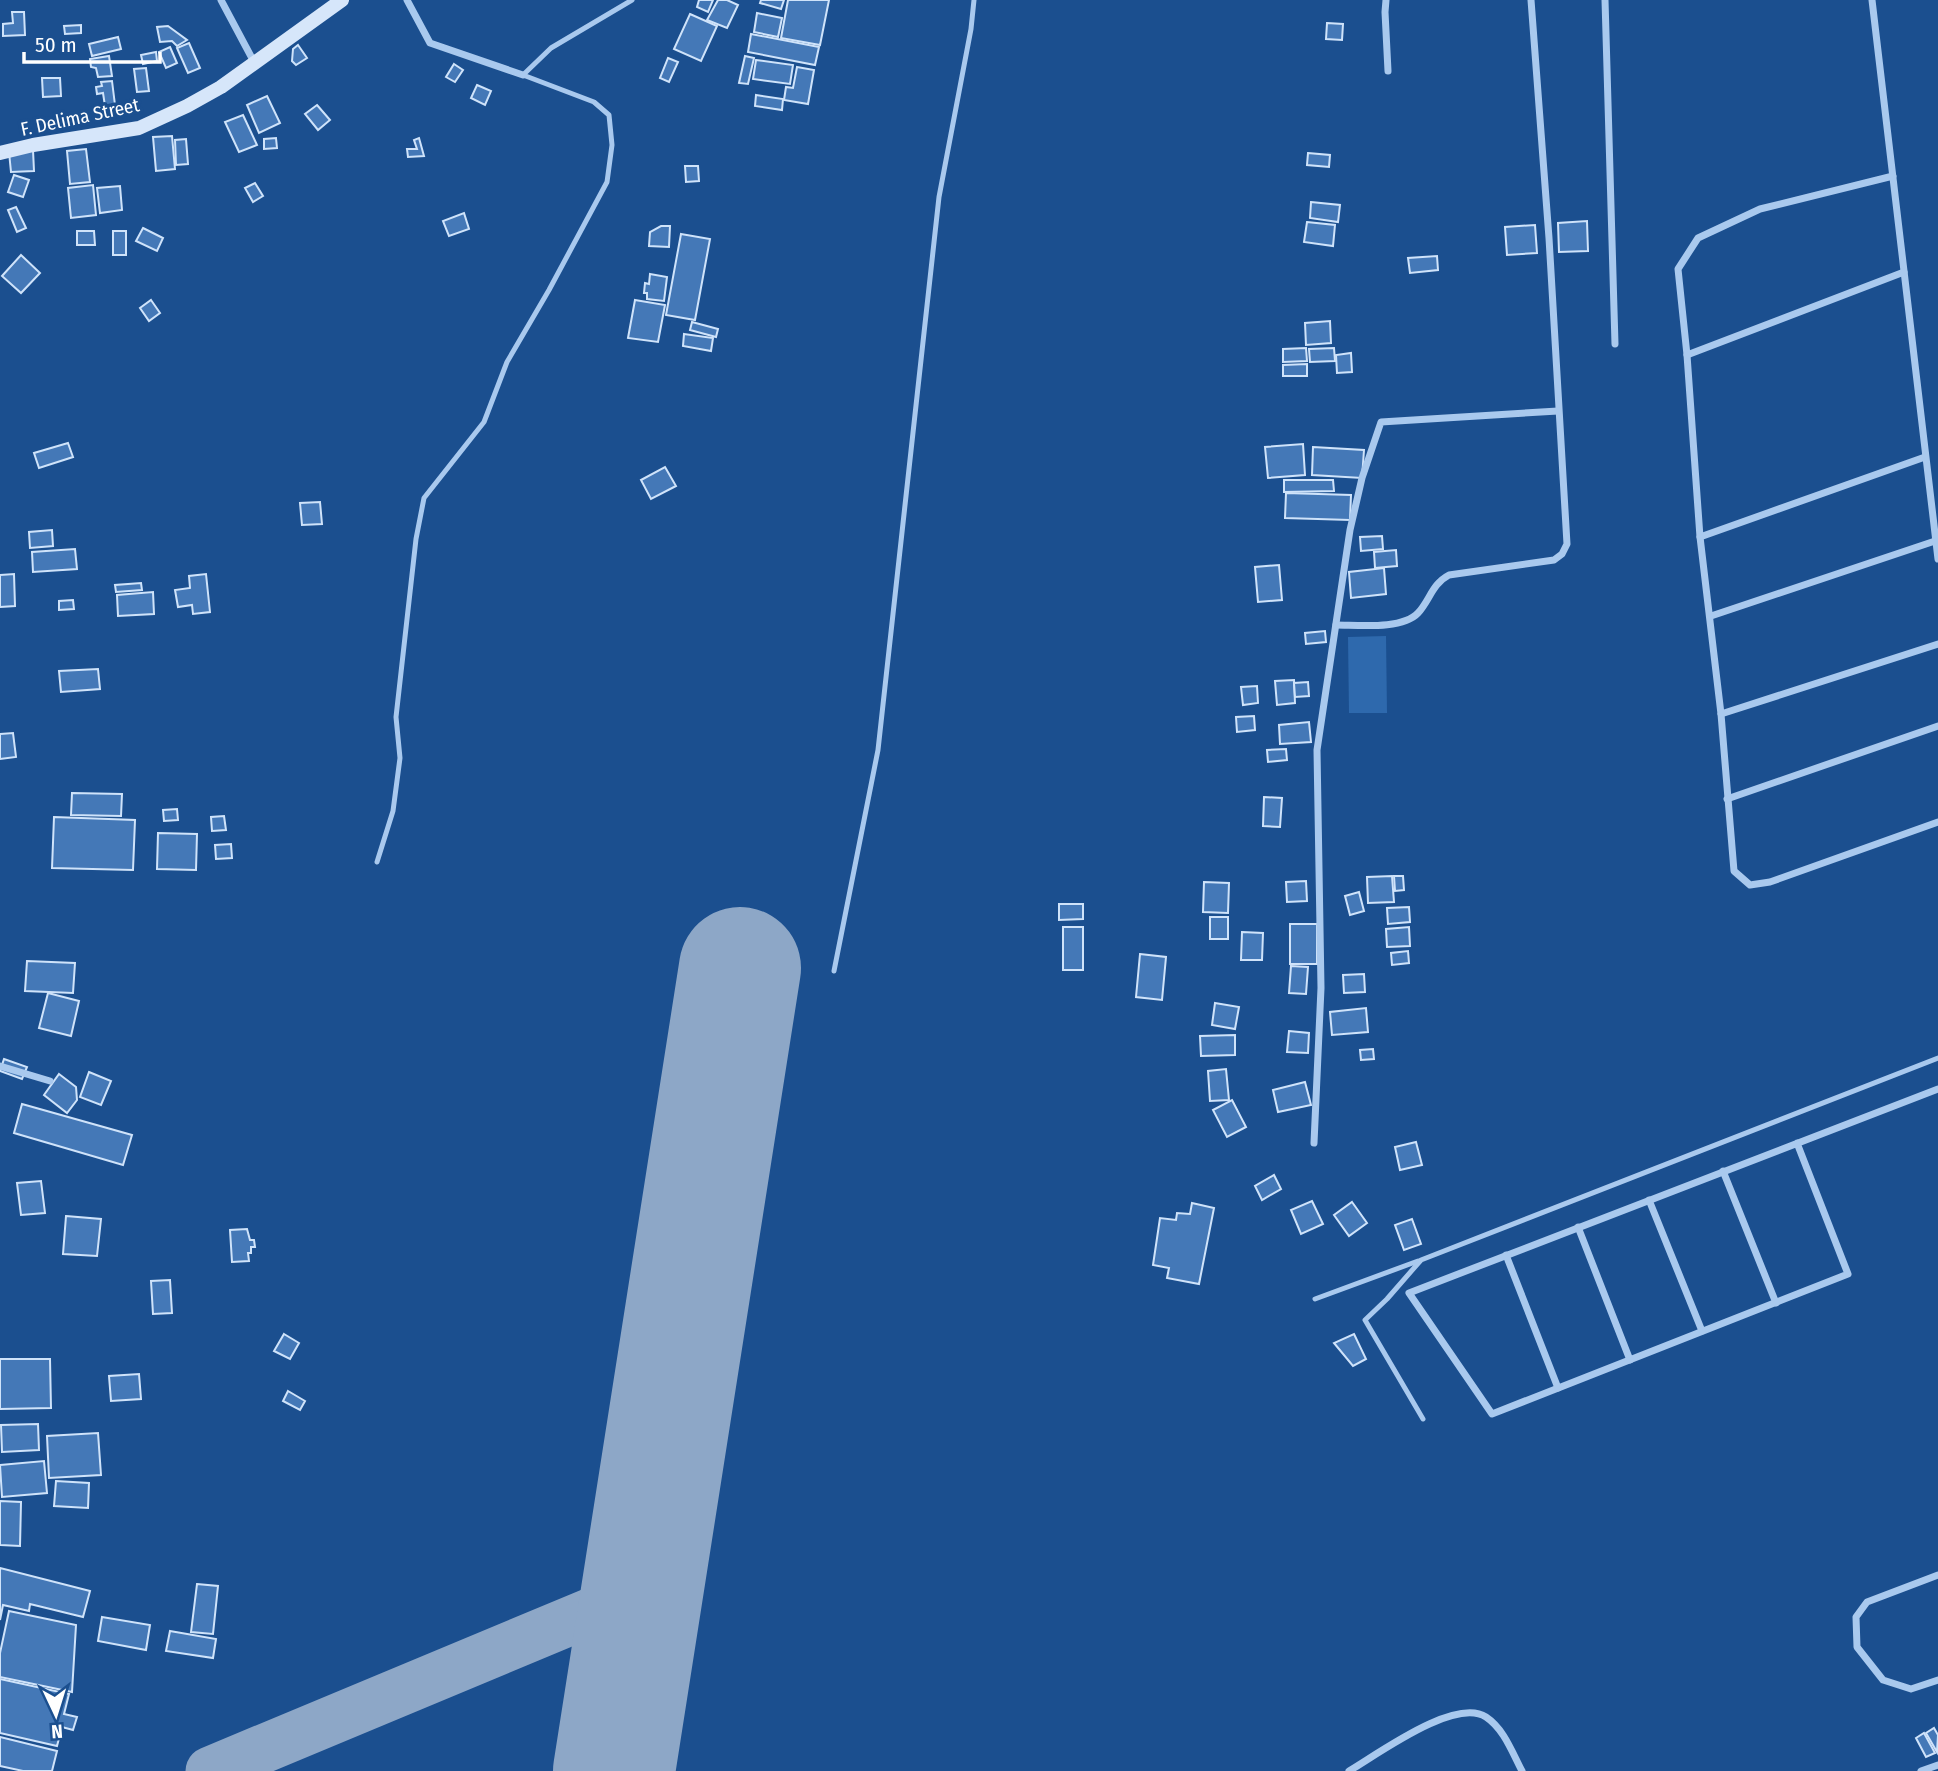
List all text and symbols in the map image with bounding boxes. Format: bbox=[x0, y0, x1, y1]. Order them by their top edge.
scale bar bbox=[24, 21, 161, 65]
text: 50 m bbox=[35, 32, 77, 58]
street label: F. Delima Street bbox=[19, 93, 142, 141]
north arrow bbox=[21, 1680, 91, 1750]
text: N bbox=[51, 1720, 64, 1743]

